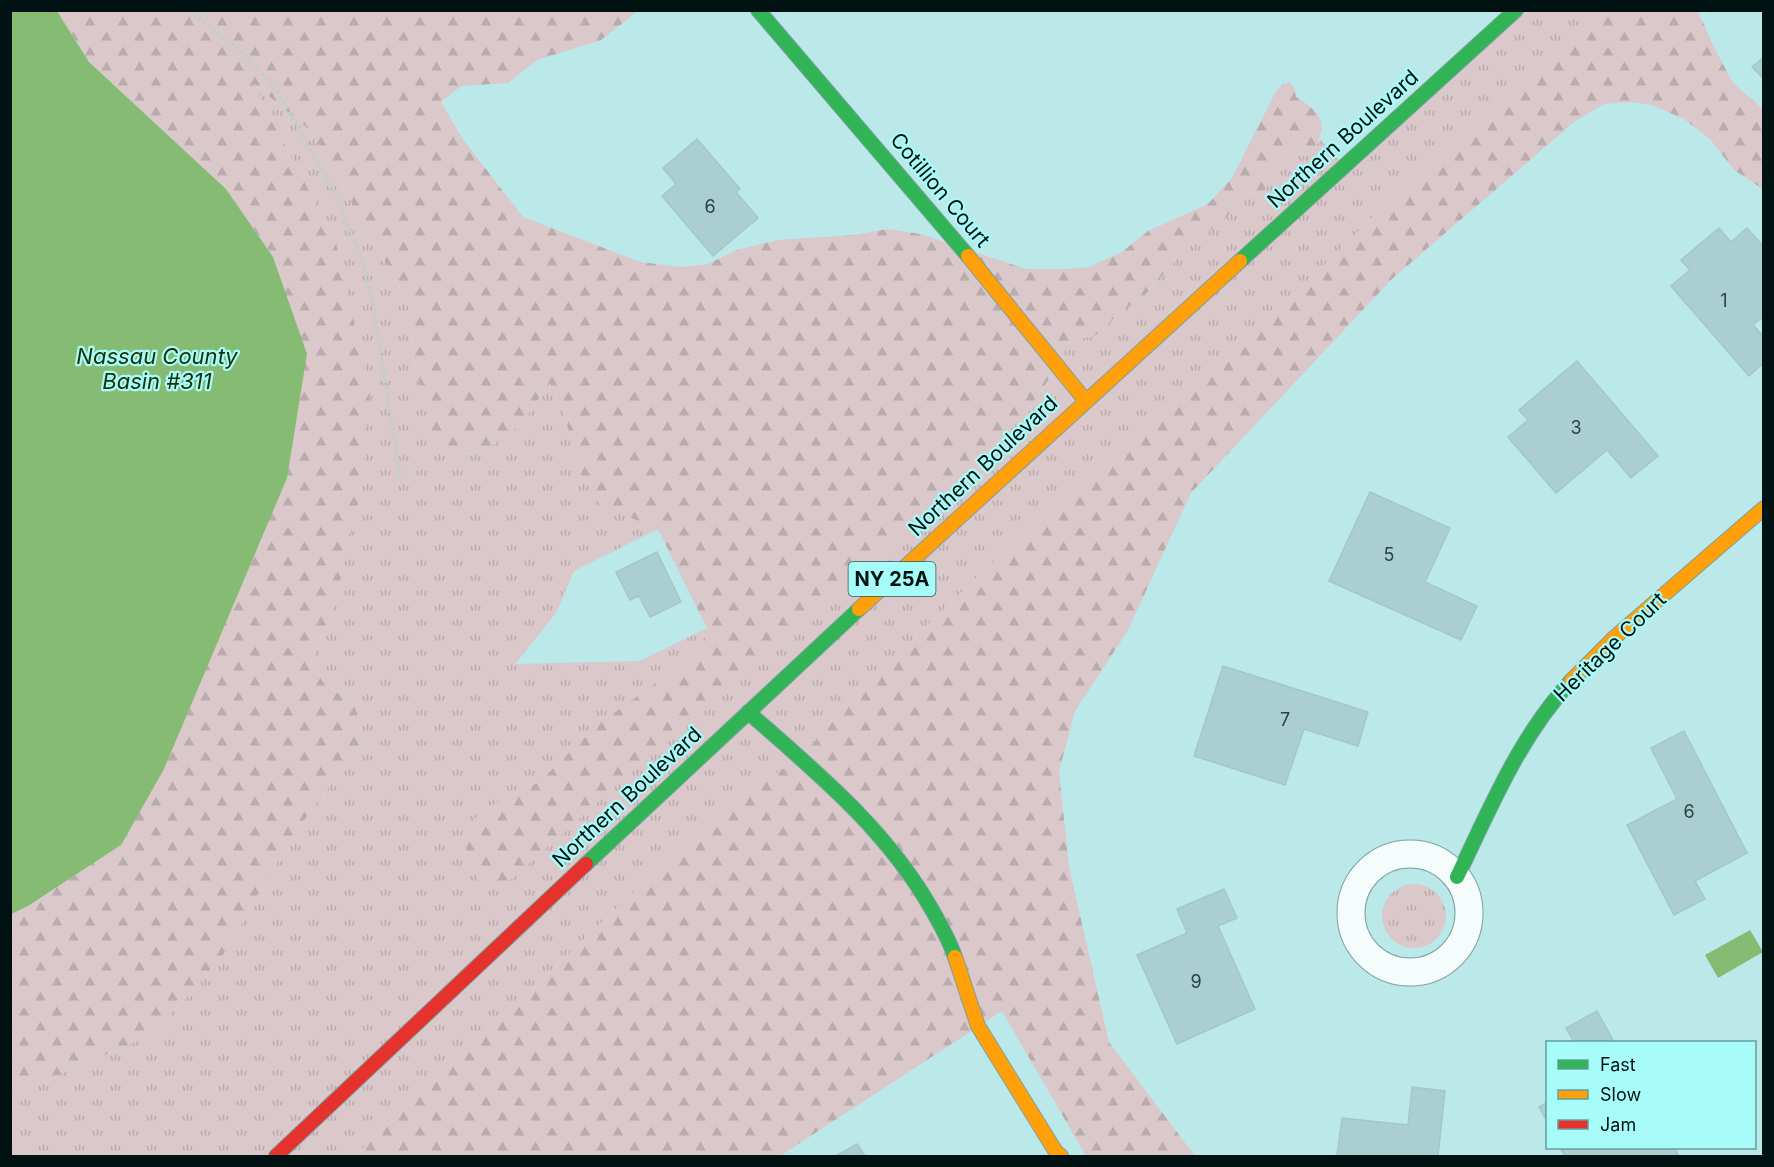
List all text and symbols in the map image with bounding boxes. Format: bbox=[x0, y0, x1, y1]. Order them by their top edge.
street label: Northern Boulevard bbox=[1262, 64, 1423, 213]
street label: Cotillion Court bbox=[885, 127, 996, 252]
house number: 6 bbox=[704, 196, 716, 217]
house number: 1 bbox=[1720, 290, 1728, 311]
water label: Nassau County Basin #311 bbox=[76, 343, 238, 394]
street label: Northern Boulevard bbox=[903, 390, 1062, 541]
house number: 3 bbox=[1570, 417, 1582, 438]
house number: 5 bbox=[1384, 544, 1394, 565]
road number: NY 25A bbox=[848, 562, 936, 596]
street label: Heritage Court bbox=[1548, 587, 1671, 706]
house number: 7 bbox=[1280, 709, 1290, 730]
street label: Northern Boulevard bbox=[547, 721, 706, 872]
house number: 6 bbox=[1683, 801, 1695, 822]
house number: 9 bbox=[1190, 971, 1202, 992]
legend bbox=[1546, 1041, 1756, 1149]
text: Fast bbox=[1600, 1054, 1636, 1075]
text: Slow bbox=[1600, 1084, 1641, 1105]
text: Jam bbox=[1600, 1114, 1636, 1135]

